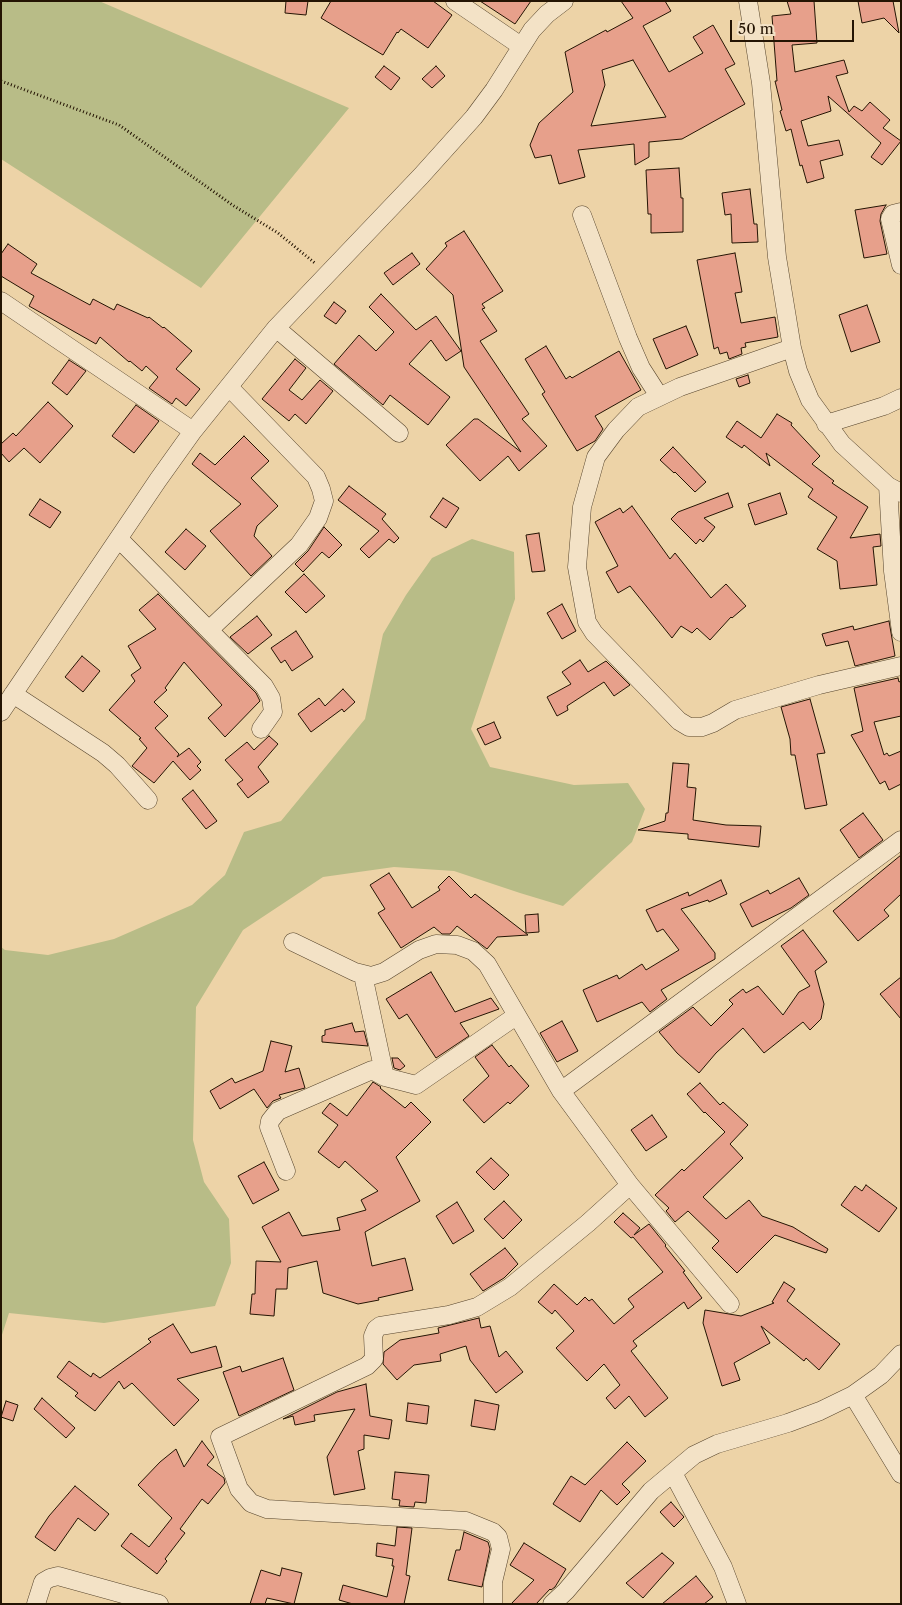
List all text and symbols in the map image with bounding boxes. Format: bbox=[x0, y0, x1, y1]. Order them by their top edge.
scale bar bbox=[732, 10, 856, 42]
text: 50 m bbox=[738, 19, 774, 38]

